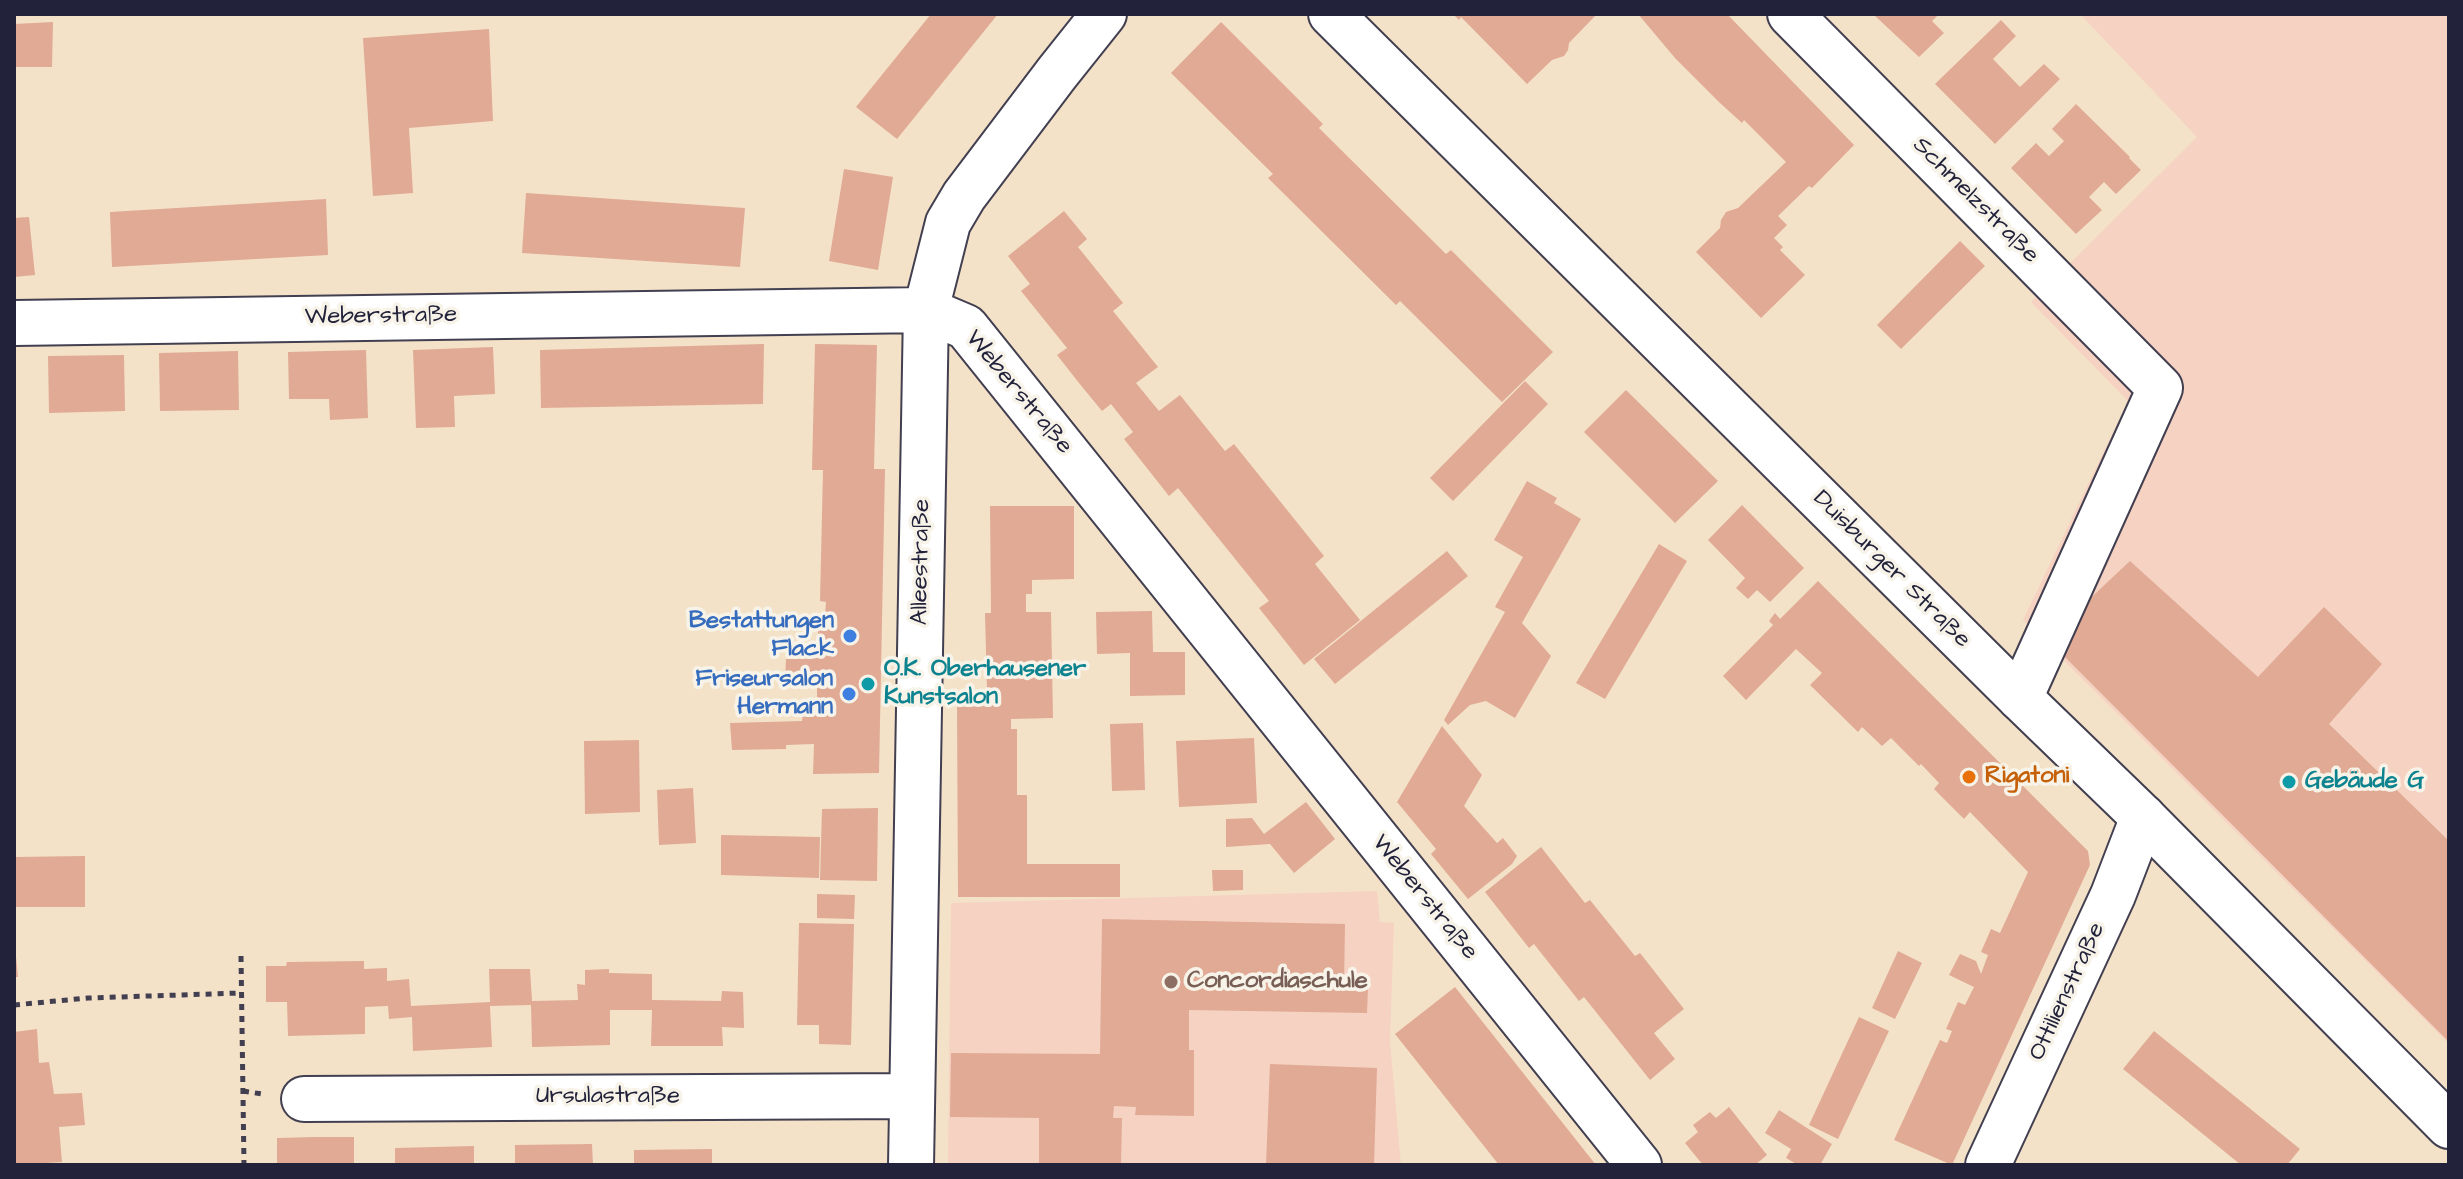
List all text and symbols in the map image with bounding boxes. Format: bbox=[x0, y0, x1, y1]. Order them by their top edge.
street label: Schmelzstraße bbox=[1906, 132, 2044, 270]
street label: Weberstraße bbox=[305, 301, 457, 333]
street label: Weberstraße bbox=[958, 325, 1078, 461]
street label: Duisburger Straße bbox=[1806, 485, 1976, 655]
street label: Alleestraße bbox=[907, 499, 937, 625]
place label: Bestattungen Flack bbox=[689, 608, 834, 664]
marker: Bestattungen Flack bbox=[841, 627, 859, 645]
place label: O.K. Oberhausener Kunstsalon bbox=[884, 656, 1086, 712]
place label: Friseursalon Hermann bbox=[696, 666, 833, 722]
marker: O.K. Oberhausener Kunstsalon bbox=[859, 675, 877, 693]
marker: Friseursalon Hermann bbox=[840, 685, 858, 703]
place label: Rigatoni bbox=[1985, 763, 2069, 791]
marker: Rigatoni bbox=[1960, 768, 1978, 786]
place label: Gebäude G bbox=[2305, 768, 2424, 796]
marker: Gebäude G bbox=[2280, 773, 2298, 791]
street label: Weberstraße bbox=[1365, 830, 1483, 966]
street label: Ottilienstraße bbox=[2024, 919, 2112, 1065]
place label: Concordiaschule bbox=[1187, 968, 1368, 996]
marker: Concordiaschule bbox=[1162, 973, 1180, 991]
street label: Ursulastraße bbox=[536, 1083, 680, 1111]

